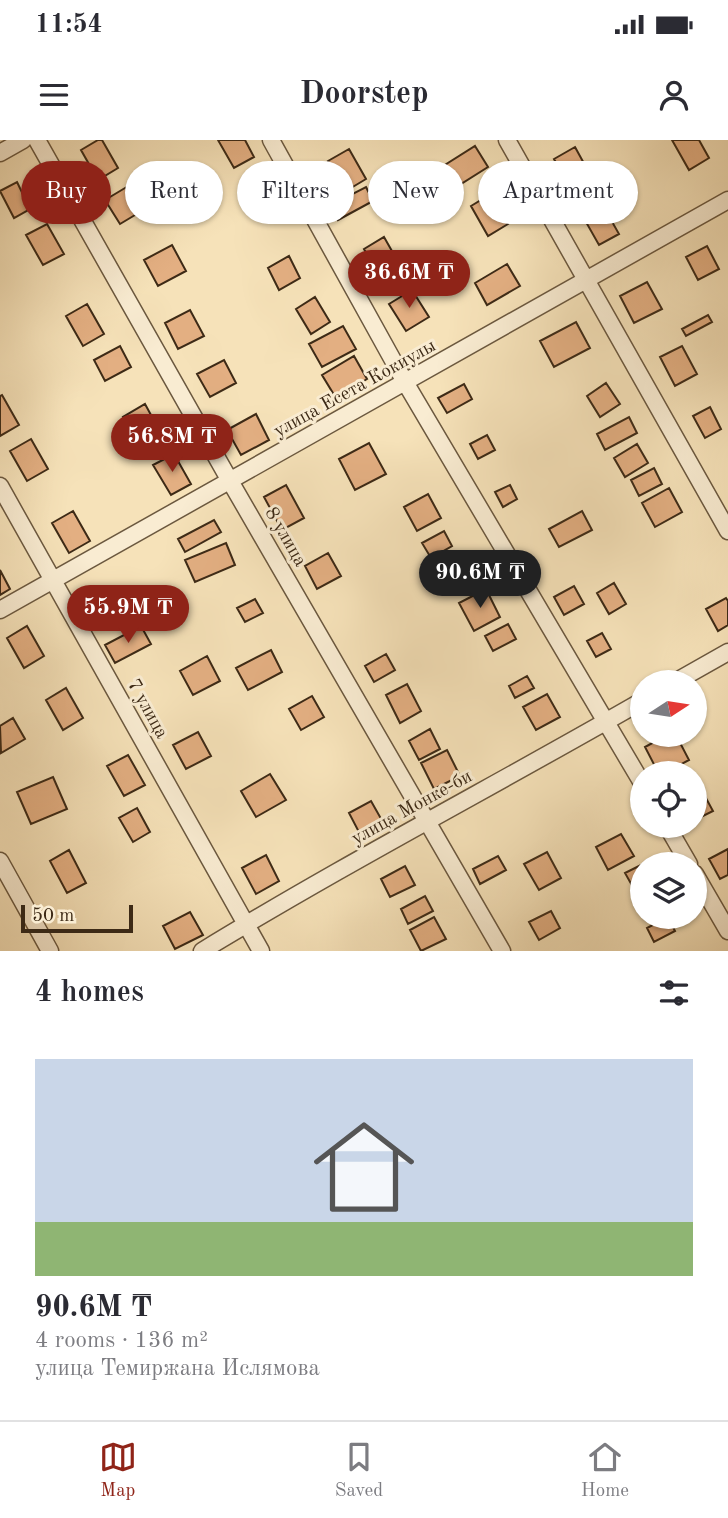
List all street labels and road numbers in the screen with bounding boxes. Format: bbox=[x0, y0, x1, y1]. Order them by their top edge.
street label: улица Есета Кокиулы bbox=[271, 337, 439, 442]
street label: 8 улица bbox=[260, 504, 310, 571]
street label: 7 улица bbox=[123, 676, 171, 743]
street label: улица Монке-би bbox=[349, 767, 476, 849]

